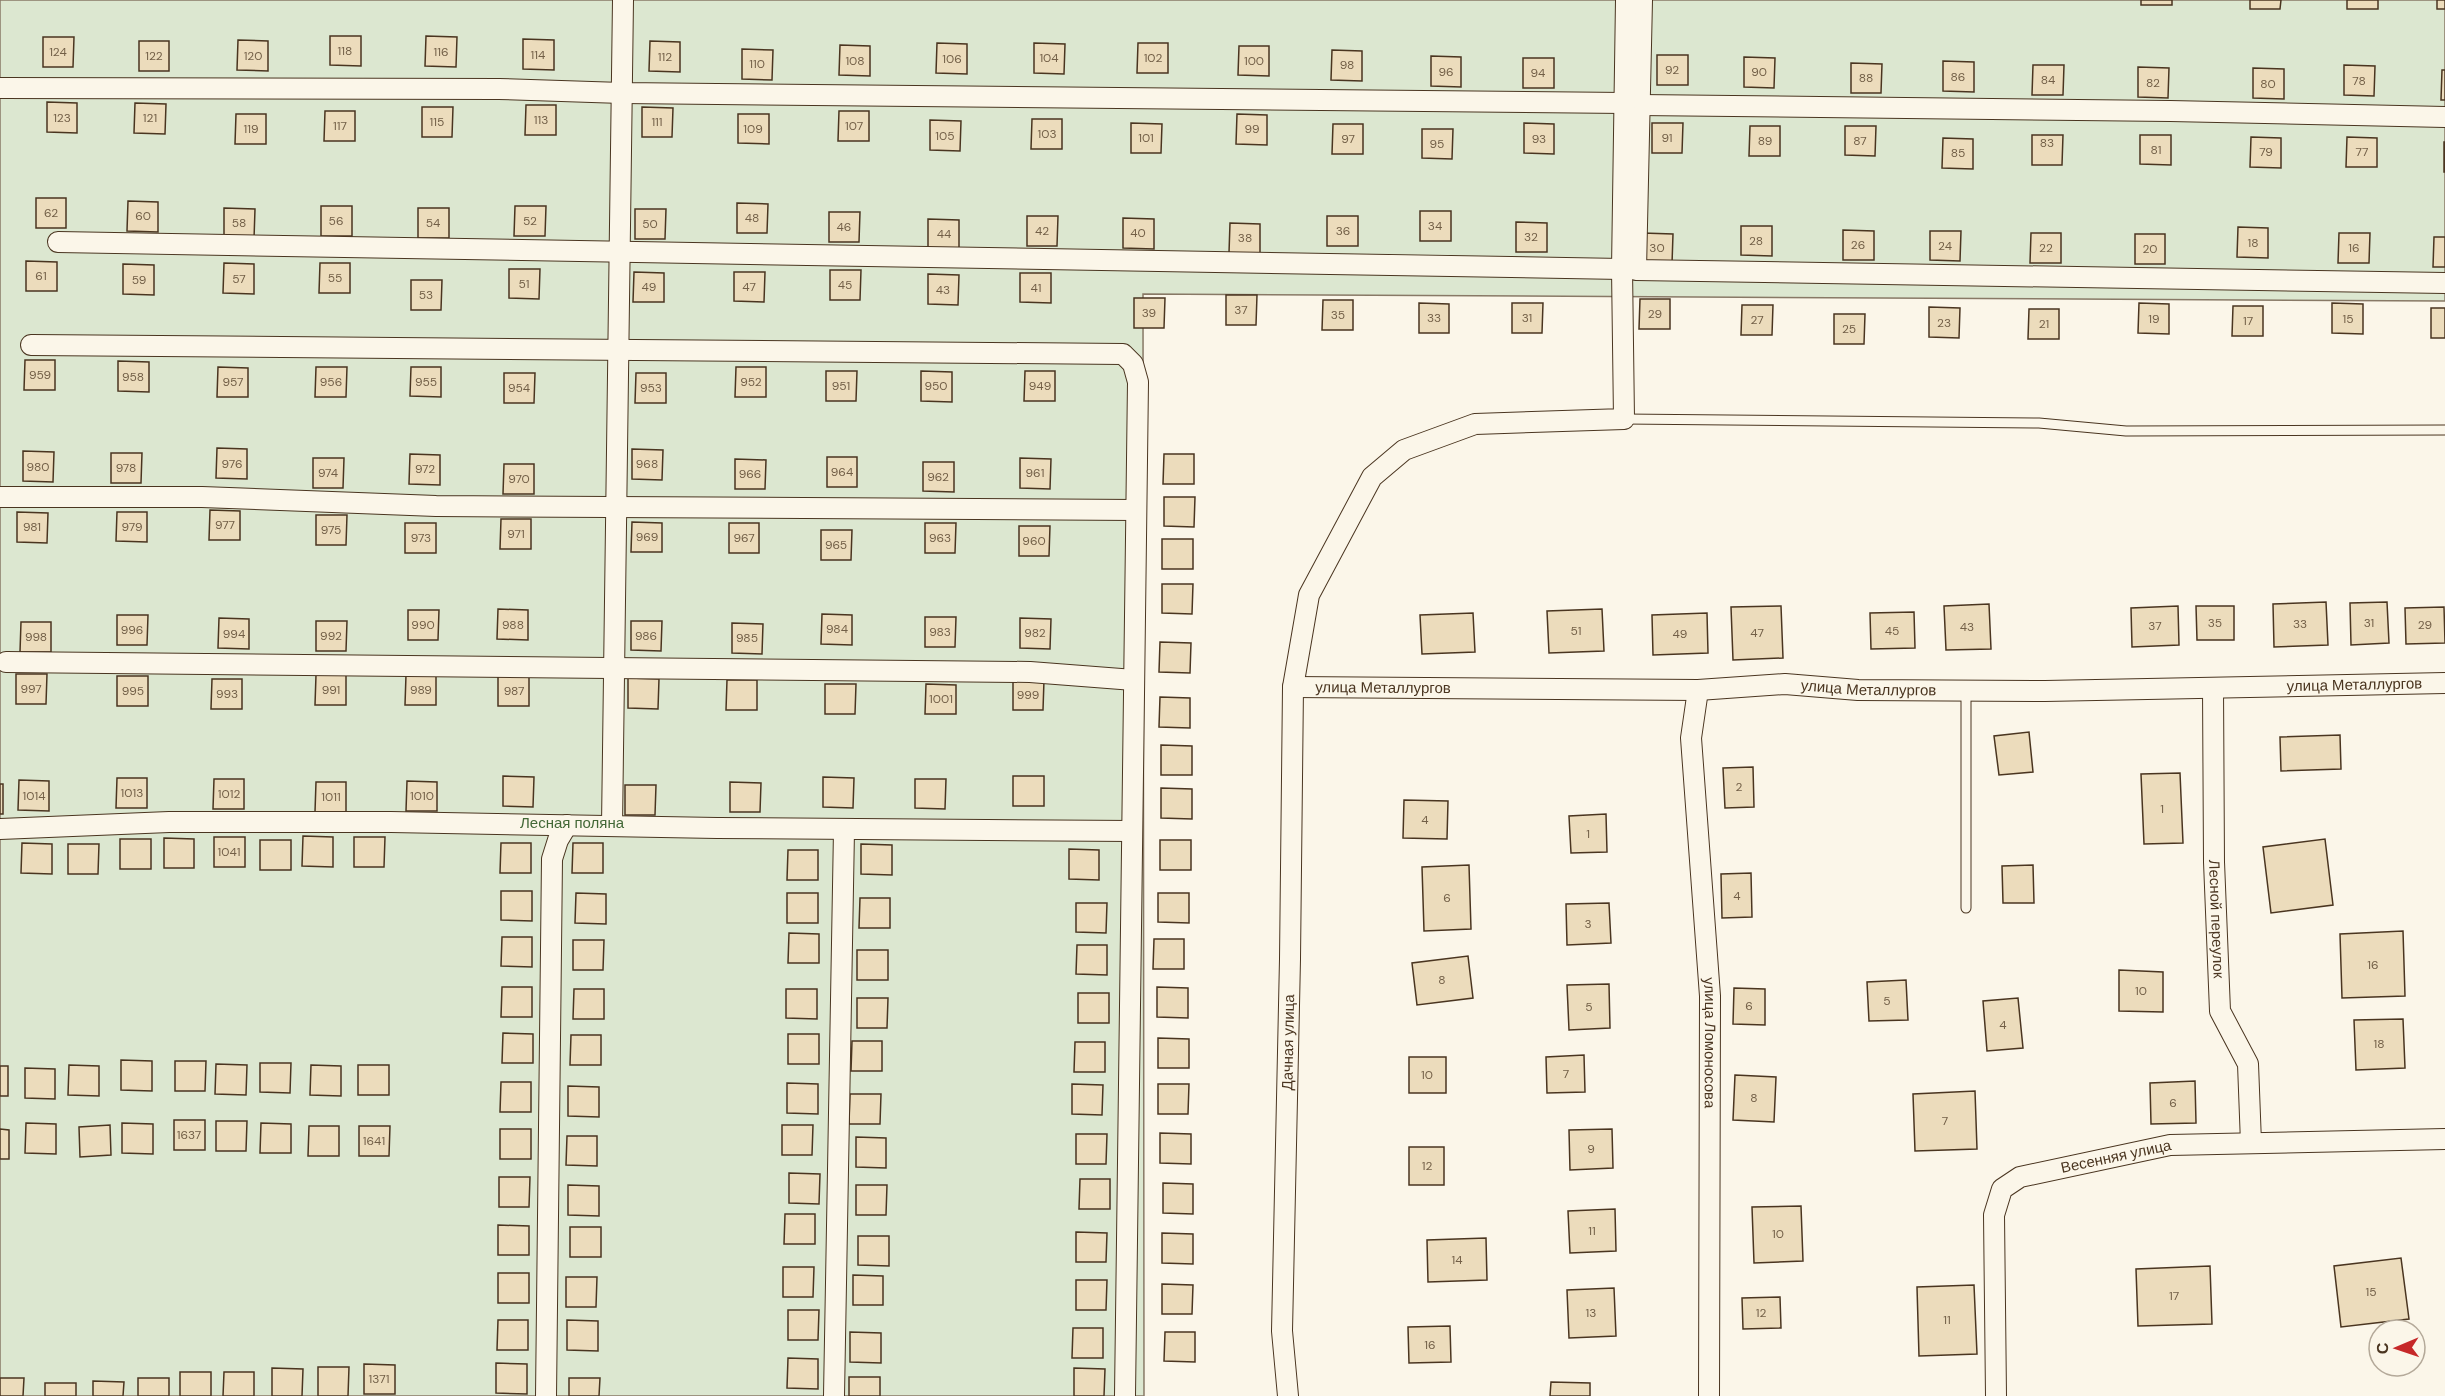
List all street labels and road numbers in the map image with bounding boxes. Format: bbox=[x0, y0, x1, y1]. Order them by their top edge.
street label: улица Металлургов bbox=[2287, 673, 2422, 696]
street label: улица Металлургов bbox=[1800, 675, 1936, 700]
street label: улица Металлургов bbox=[1315, 677, 1451, 698]
street label: Лесной переулок bbox=[2204, 859, 2229, 979]
street label: улица Ломоносова bbox=[1699, 977, 1720, 1109]
street label: Дачная улица bbox=[1277, 993, 1299, 1091]
street label: Весенняя улица bbox=[2059, 1135, 2174, 1178]

